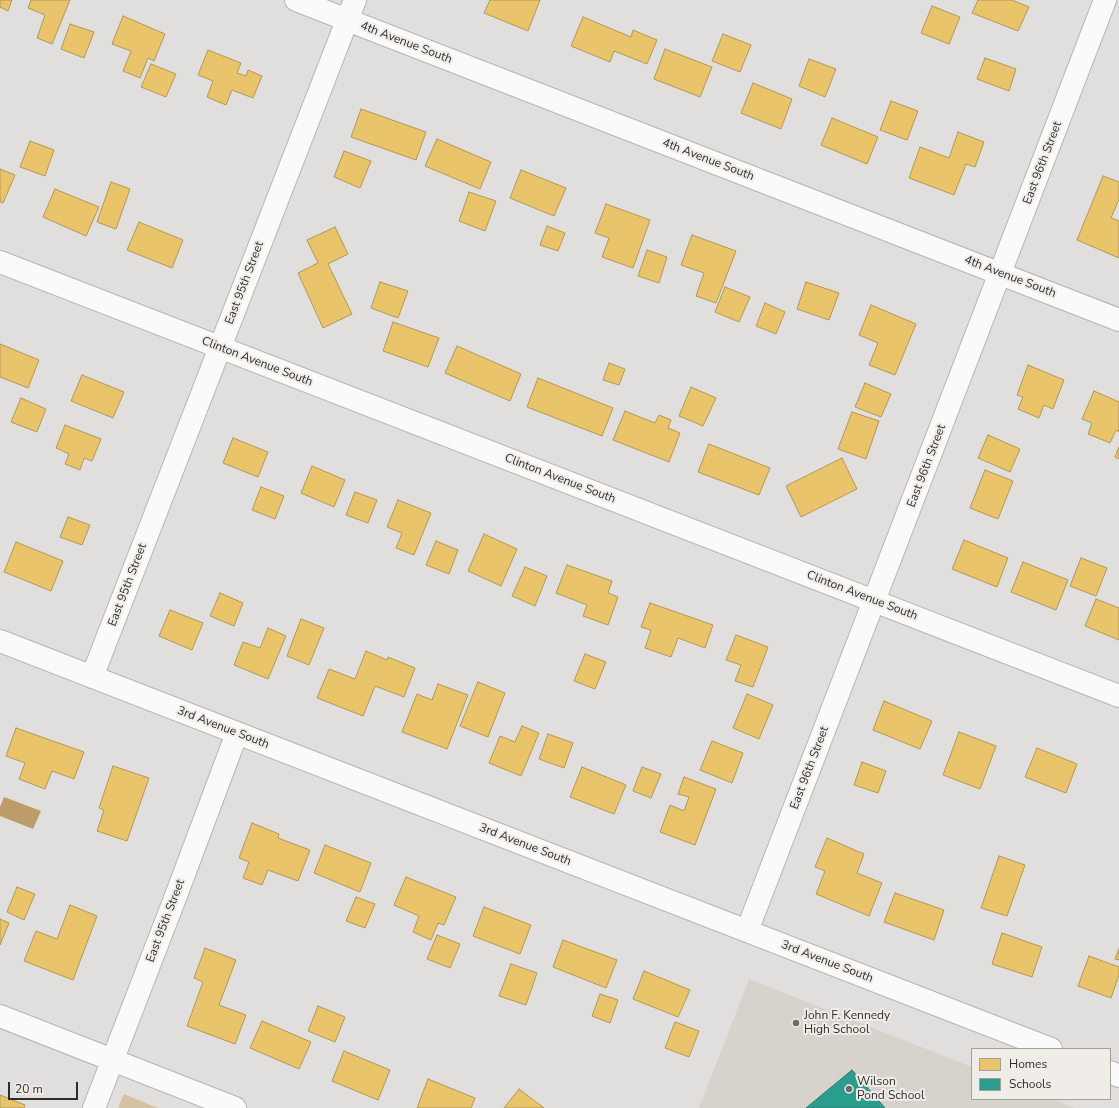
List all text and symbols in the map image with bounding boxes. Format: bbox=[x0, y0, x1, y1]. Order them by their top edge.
street label: 4th Avenue South bbox=[358, 19, 454, 67]
street label: East 96th Street bbox=[1021, 120, 1065, 206]
street label: 4th Avenue South bbox=[660, 136, 756, 184]
street label: East 95th Street bbox=[223, 240, 267, 326]
street label: 4th Avenue South bbox=[962, 253, 1058, 301]
street label: Clinton Avenue South bbox=[199, 334, 315, 390]
street label: East 96th Street bbox=[905, 423, 949, 509]
street label: Clinton Avenue South bbox=[502, 451, 618, 507]
street label: East 95th Street bbox=[106, 542, 150, 628]
street label: Clinton Avenue South bbox=[804, 568, 920, 624]
street label: 3rd Avenue South bbox=[175, 704, 271, 752]
street label: East 96th Street bbox=[788, 725, 832, 811]
street label: 3rd Avenue South bbox=[477, 821, 573, 869]
street label: East 95th Street bbox=[144, 878, 188, 964]
street label: 3rd Avenue South bbox=[779, 938, 875, 986]
place label: John F. Kennedy High School bbox=[804, 1009, 890, 1037]
marker: John F. Kennedy High School bbox=[791, 1018, 801, 1028]
legend bbox=[971, 1048, 1111, 1100]
text: Homes bbox=[1009, 1056, 1047, 1072]
scale bar bbox=[10, 1074, 80, 1100]
place label: Wilson Pond School bbox=[857, 1075, 925, 1103]
text: Schools bbox=[1009, 1076, 1051, 1092]
text: 20 m bbox=[15, 1081, 43, 1097]
marker: Wilson Pond School bbox=[844, 1084, 854, 1094]

